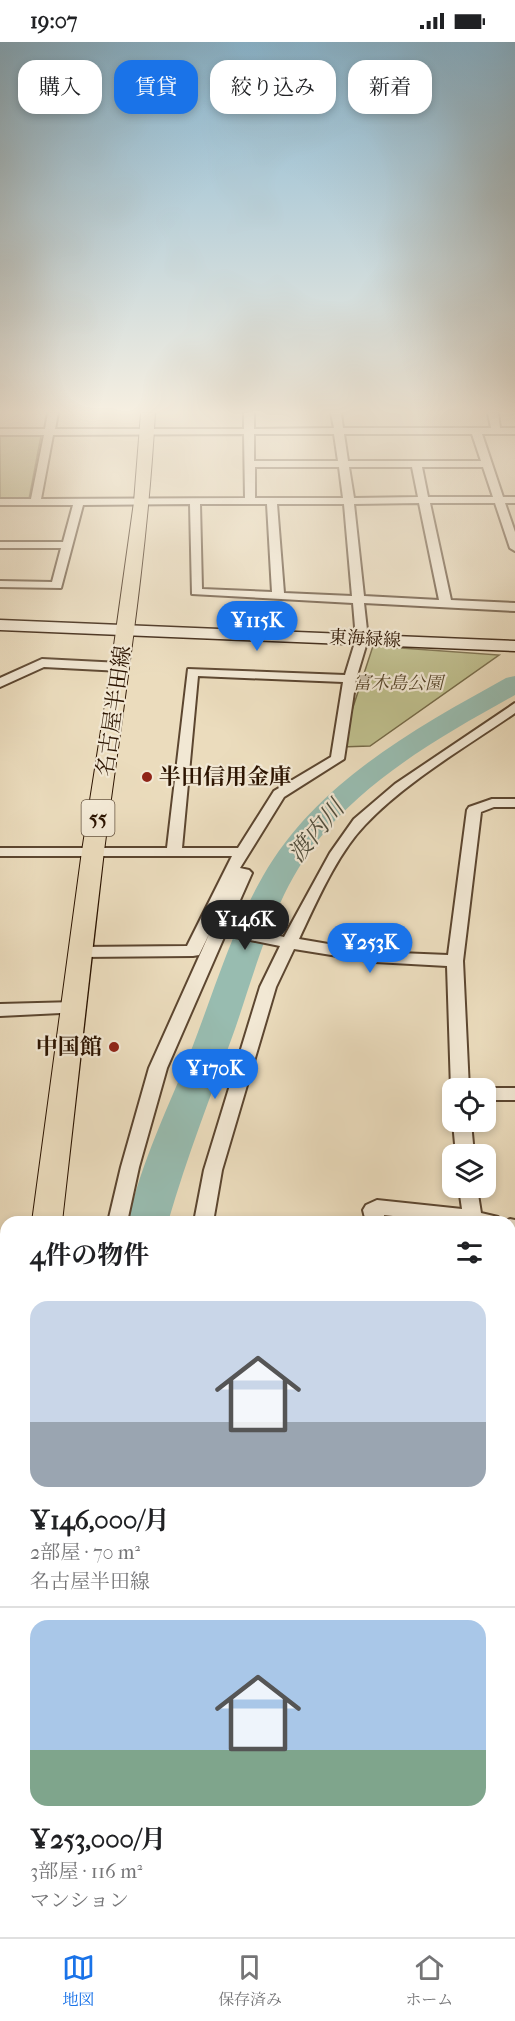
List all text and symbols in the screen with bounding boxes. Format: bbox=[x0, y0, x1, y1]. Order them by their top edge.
text: 19:07 bbox=[30, 8, 77, 34]
chip: 購入 bbox=[18, 60, 102, 114]
chip: 賃貸 bbox=[114, 60, 198, 114]
chip: 絞り込み bbox=[210, 60, 336, 114]
chip: 新着 bbox=[348, 60, 432, 114]
pin: ¥115K bbox=[215, 601, 299, 652]
text: ¥115K bbox=[231, 609, 283, 632]
street label: 東海緑線 bbox=[328, 627, 402, 651]
street label: 名古屋半田線 bbox=[92, 644, 136, 778]
park label: 富木島公園 bbox=[353, 673, 446, 694]
place label: 半田信用金庫 bbox=[159, 764, 291, 790]
marker: 半田信用金庫 bbox=[140, 770, 154, 784]
water label: 渡内川 bbox=[282, 792, 352, 868]
road number: 55 bbox=[82, 800, 114, 836]
pin: ¥146K bbox=[203, 900, 287, 951]
text: ¥146K bbox=[215, 908, 275, 931]
pin: ¥253K bbox=[328, 923, 412, 974]
text: ¥253K bbox=[341, 931, 399, 954]
place label: 中国館 bbox=[36, 1034, 102, 1060]
marker: 中国館 bbox=[107, 1040, 121, 1054]
pin: ¥170K bbox=[173, 1049, 257, 1100]
text: ¥170K bbox=[186, 1057, 244, 1080]
map controls bbox=[442, 1078, 496, 1198]
button: locate bbox=[442, 1078, 496, 1132]
button: layers bbox=[442, 1144, 496, 1198]
icon: filters bbox=[453, 1236, 486, 1269]
text: 4件の物件 bbox=[30, 1240, 149, 1271]
icon: home bbox=[204, 1340, 312, 1448]
text: ¥146,000/月 bbox=[30, 1505, 170, 1536]
text: 2部屋 · 70 m² bbox=[30, 1541, 140, 1564]
text: 名古屋半田線 bbox=[30, 1570, 150, 1593]
icon: home bbox=[204, 1659, 312, 1767]
text: ¥253,000/月 bbox=[30, 1824, 166, 1855]
text: 3部屋 · 116 m² bbox=[30, 1860, 142, 1883]
text: マンション bbox=[30, 1889, 129, 1912]
tab: 地図 bbox=[62, 1951, 95, 2010]
tab: 保存済み bbox=[218, 1951, 282, 2010]
tab: ホーム bbox=[405, 1951, 453, 2010]

